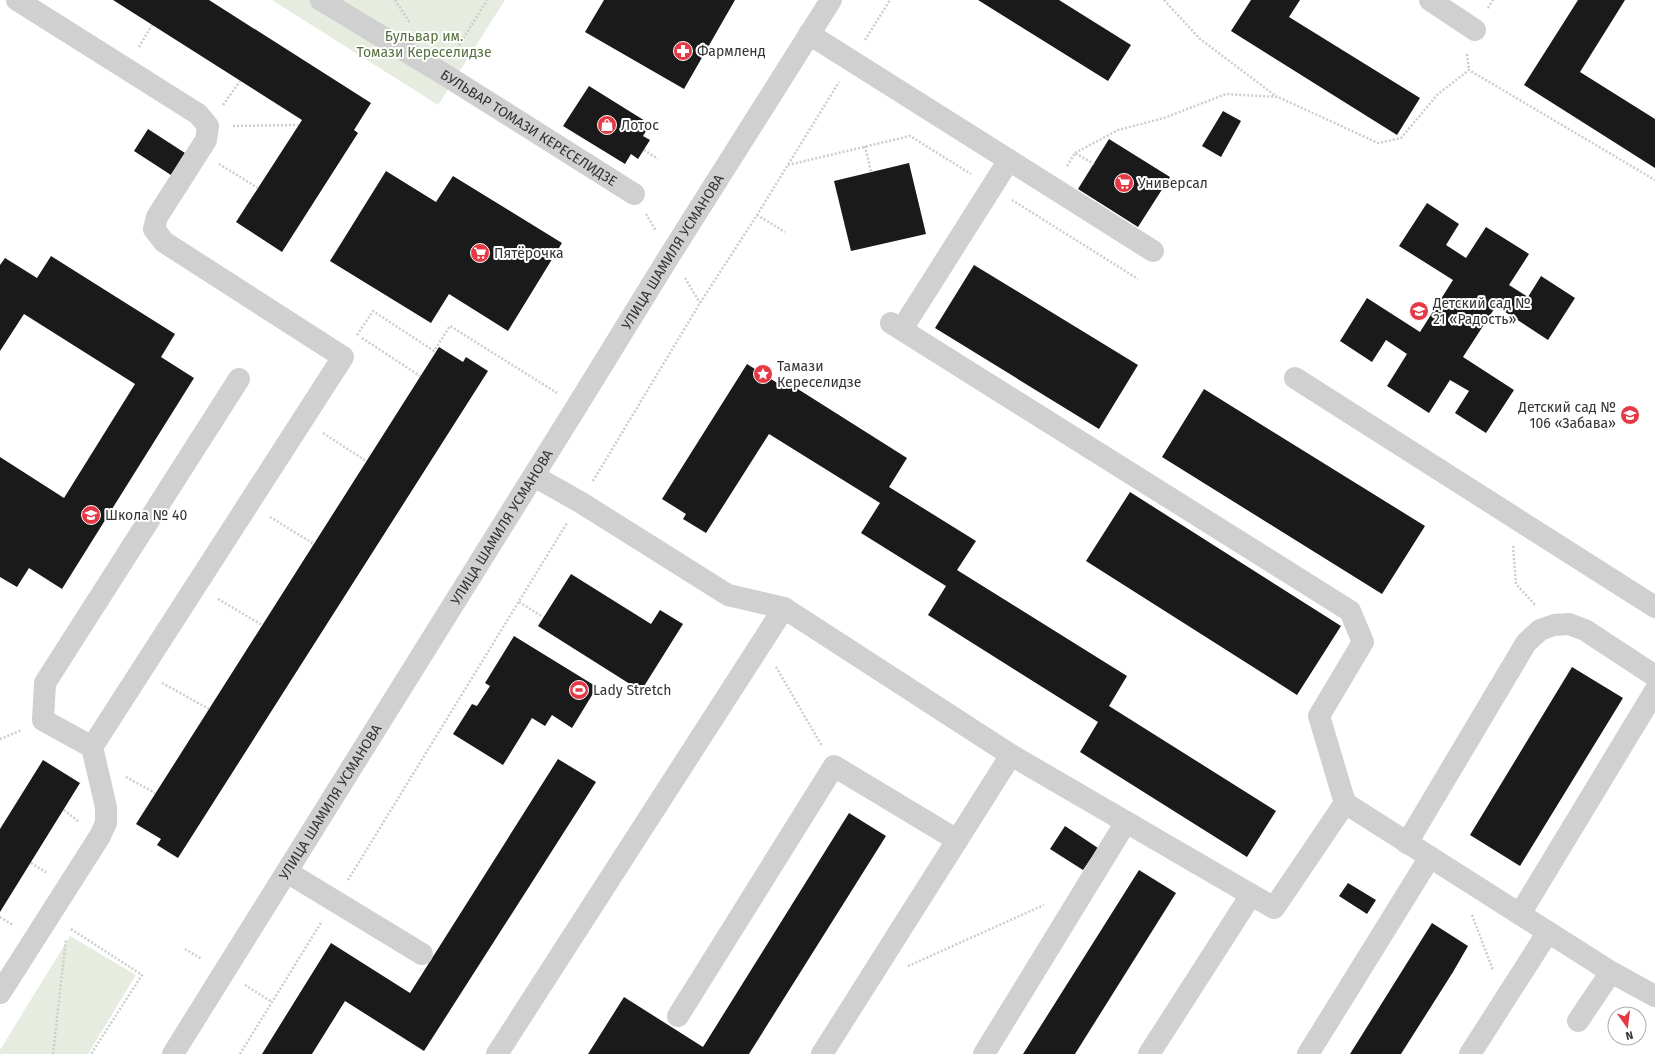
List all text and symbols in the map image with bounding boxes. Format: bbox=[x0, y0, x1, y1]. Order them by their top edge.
park label: Бульвар им. Томази Кереселидзе bbox=[356, 28, 492, 61]
pharmacy icon: Фармленд bbox=[672, 40, 694, 62]
place label: Фармленд bbox=[697, 43, 766, 60]
street label: БУЛЬВАР ТОМАЗИ КЕРЕСЕЛИДЗЕ bbox=[437, 66, 620, 190]
shop icon: Лотос bbox=[596, 114, 618, 136]
place label: Лотос bbox=[621, 117, 659, 134]
street label: УЛИЦА ШАМИЛЯ УСМАНОВА bbox=[618, 171, 728, 333]
supermarket icon: Универсал bbox=[1113, 172, 1135, 194]
place label: Универсал bbox=[1138, 175, 1208, 192]
supermarket icon: Пятёрочка bbox=[469, 242, 491, 264]
place label: Пятёрочка bbox=[494, 245, 564, 262]
place label: Детский сад № 21 «Радость» bbox=[1432, 295, 1531, 328]
school or university icon: Детский сад № 21 «Радость» bbox=[1408, 300, 1430, 322]
place label: Тамази Кереселидзе bbox=[777, 358, 861, 391]
place icon: Тамази Кереселидзе bbox=[752, 363, 774, 385]
place label: Детский сад № 106 «Забава» bbox=[1517, 399, 1616, 432]
school or university icon: Детский сад № 106 «Забава» bbox=[1619, 404, 1641, 426]
street label: УЛИЦА ШАМИЛЯ УСМАНОВА bbox=[447, 446, 557, 608]
school or university icon: Школа № 40 bbox=[80, 504, 102, 526]
place label: Школа № 40 bbox=[105, 507, 187, 524]
sports icon: Lady Stretch bbox=[568, 679, 590, 701]
place label: Lady Stretch bbox=[593, 682, 671, 699]
street label: УЛИЦА ШАМИЛЯ УСМАНОВА bbox=[276, 721, 385, 883]
north arrow bbox=[1607, 1006, 1647, 1046]
text: N bbox=[1624, 1028, 1634, 1042]

